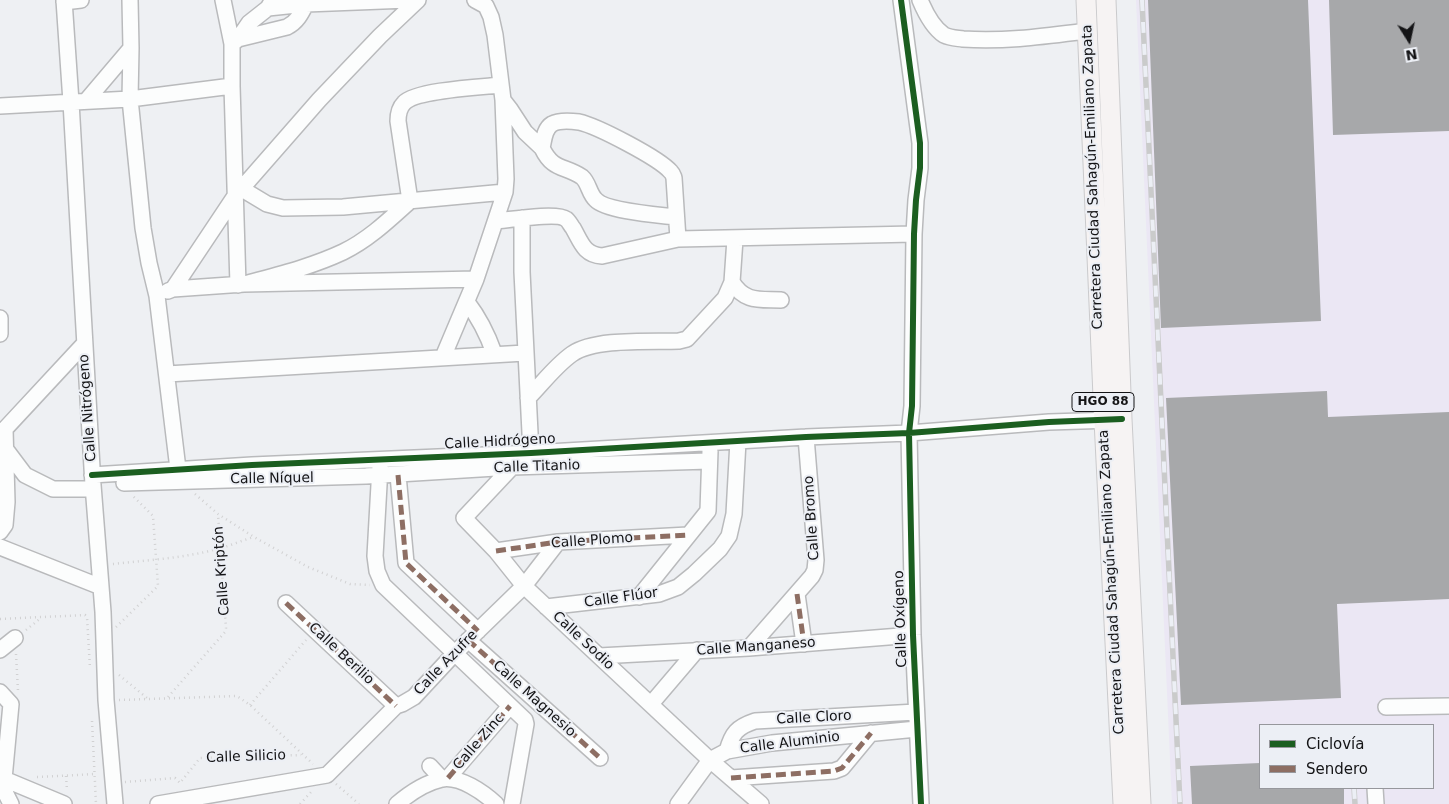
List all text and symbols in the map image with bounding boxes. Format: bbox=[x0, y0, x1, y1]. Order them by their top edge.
north arrow bbox=[1384, 15, 1434, 65]
street label: Carretera Ciudad Sahagún-Emiliano Zapata bbox=[1079, 24, 1107, 330]
text: N bbox=[1404, 46, 1419, 64]
street label: Calle Nitrógeno bbox=[76, 354, 100, 462]
road number: HGO 88 bbox=[1072, 392, 1134, 412]
street label: Carretera Ciudad Sahagún-Emiliano Zapata bbox=[1096, 429, 1128, 735]
street label: Calle Hidrógeno bbox=[444, 431, 556, 453]
street label: Calle Titanio bbox=[493, 457, 581, 477]
street label: Calle Níquel bbox=[230, 470, 314, 488]
street label: Calle Bromo bbox=[801, 475, 823, 561]
street label: Calle Kriptón bbox=[210, 526, 234, 616]
street label: Calle Plomo bbox=[550, 530, 634, 552]
street label: Calle Oxígeno bbox=[891, 570, 911, 668]
street label: Calle Flúor bbox=[583, 585, 659, 611]
street label: Calle Sodio bbox=[549, 608, 617, 674]
street label: Calle Berilio bbox=[305, 619, 377, 689]
street label: Calle Azufre bbox=[411, 627, 481, 699]
street label: Calle Manganeso bbox=[696, 634, 816, 660]
street label: Calle Magnesio bbox=[489, 657, 579, 741]
street label: Calle Cloro bbox=[776, 708, 852, 728]
street label: Calle Zinc bbox=[450, 710, 508, 774]
legend bbox=[1259, 724, 1434, 789]
street label: Calle Aluminio bbox=[739, 729, 841, 757]
text: Ciclovía bbox=[1306, 735, 1364, 753]
street label: Calle Silicio bbox=[206, 747, 286, 767]
text: Sendero bbox=[1306, 760, 1368, 778]

